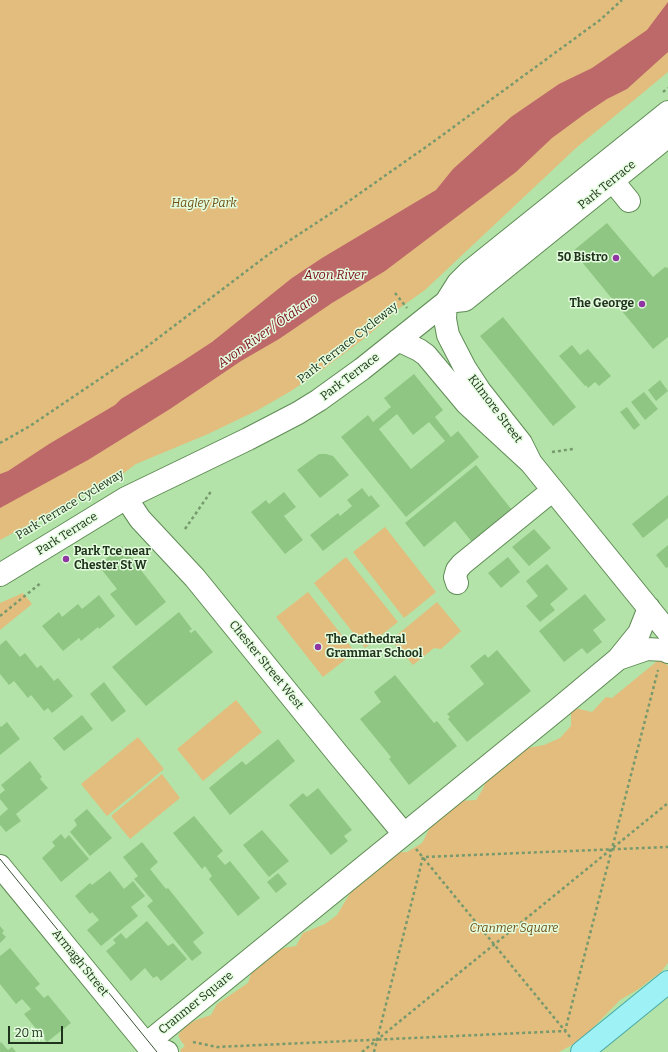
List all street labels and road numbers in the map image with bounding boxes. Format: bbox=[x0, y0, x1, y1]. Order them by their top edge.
street label: Park Terrace bbox=[575, 157, 639, 213]
street label: Park Terrace Cycleway bbox=[295, 299, 401, 387]
street label: Park Terrace bbox=[318, 350, 382, 404]
street label: Kilmore Street bbox=[465, 372, 525, 446]
street label: Park Terrace Cycleway bbox=[13, 467, 127, 543]
street label: Park Terrace bbox=[34, 509, 100, 559]
street label: Chester Street West bbox=[226, 618, 306, 712]
street label: Armagh Street bbox=[49, 927, 111, 999]
street label: Cranmer Square bbox=[156, 969, 236, 1037]

